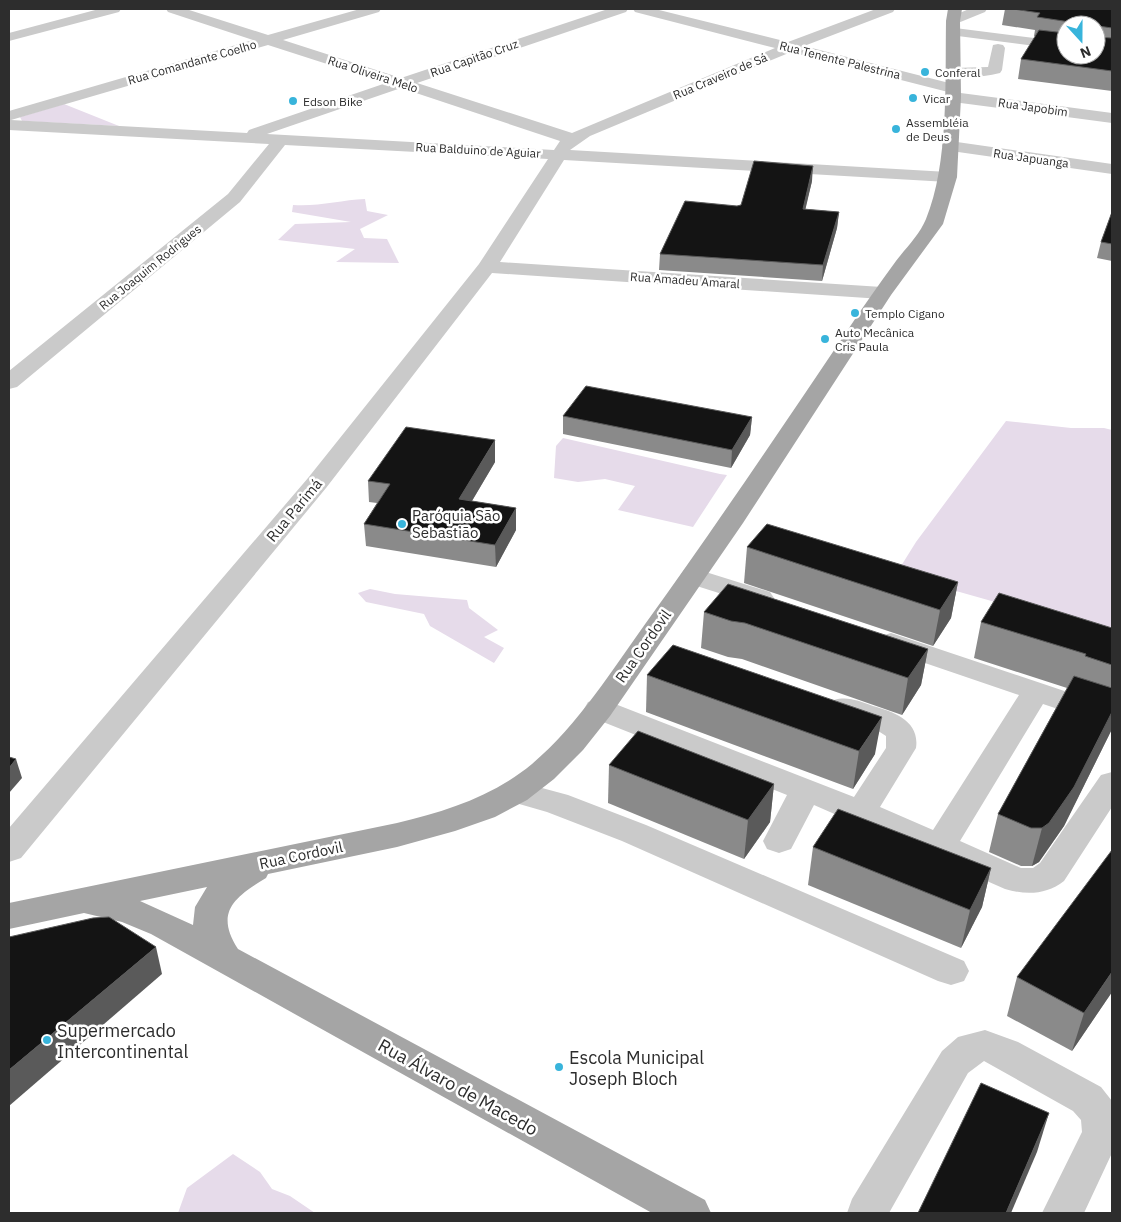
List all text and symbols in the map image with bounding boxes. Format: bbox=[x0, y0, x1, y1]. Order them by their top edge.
north arrow bbox=[1056, 15, 1106, 65]
street label: Rua Comandante Coelho bbox=[126, 36, 258, 88]
street label: Rua Capitão Cruz bbox=[428, 36, 520, 80]
street label: Rua Tenente Palestrina bbox=[778, 38, 903, 82]
text: N bbox=[1078, 42, 1094, 62]
street label: Rua Craveiro de Sá bbox=[671, 49, 770, 103]
street label: Rua Oliveira Melo bbox=[326, 52, 420, 96]
place label: Conferal bbox=[935, 65, 980, 80]
marker: Conferal bbox=[919, 66, 931, 78]
place label: Vicar bbox=[923, 91, 951, 106]
marker: Vicar bbox=[907, 92, 919, 104]
place label: Edson Bike bbox=[303, 94, 363, 109]
marker: Edson Bike bbox=[287, 95, 299, 107]
street label: Rua Japobim bbox=[997, 95, 1069, 119]
place label: Assembléia de Deus bbox=[906, 115, 969, 144]
marker: Assembléia de Deus bbox=[890, 123, 902, 135]
street label: Rua Balduino de Aguiar bbox=[415, 139, 542, 161]
street label: Rua Japuanga bbox=[992, 145, 1070, 171]
street label: Rua Joaquim Rodrigues bbox=[96, 221, 204, 313]
street label: Rua Amadeu Amaral bbox=[630, 269, 740, 291]
place label: Templo Cigano bbox=[865, 306, 945, 321]
marker: Templo Cigano bbox=[849, 307, 861, 319]
place label: Auto Mecânica Cris Paula bbox=[835, 325, 915, 354]
marker: Auto Mecânica Cris Paula bbox=[819, 333, 831, 345]
street label: Rua Parimá bbox=[262, 474, 326, 546]
place label: Paróquia São Sebastião bbox=[412, 506, 500, 542]
marker: Paróquia São Sebastião bbox=[396, 518, 408, 530]
street label: Rua Cordovil bbox=[611, 606, 675, 686]
street label: Rua Cordovil bbox=[257, 837, 345, 873]
place label: Supermercado Intercontinental bbox=[57, 1019, 188, 1063]
marker: Supermercado Intercontinental bbox=[41, 1034, 53, 1046]
street label: Rua Álvaro de Macedo bbox=[374, 1034, 542, 1140]
place label: Escola Municipal Joseph Bloch bbox=[569, 1046, 704, 1090]
marker: Escola Municipal Joseph Bloch bbox=[553, 1061, 565, 1073]

